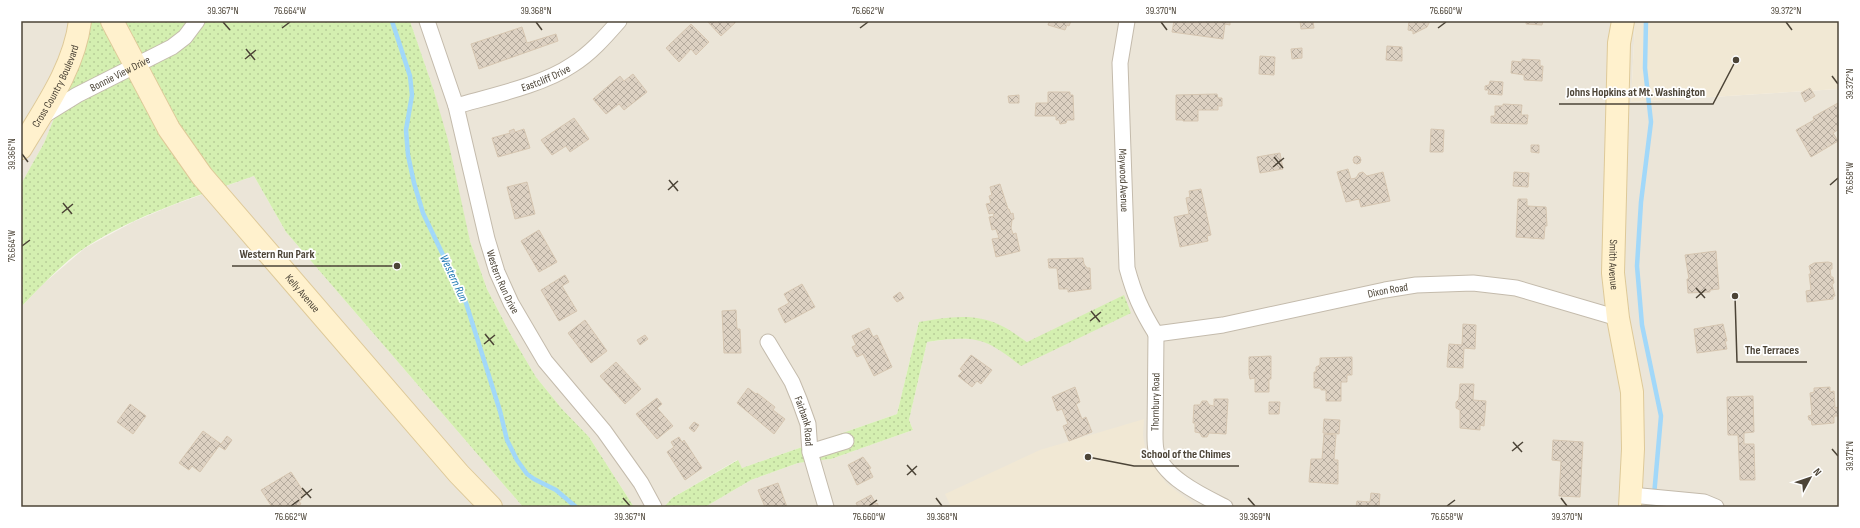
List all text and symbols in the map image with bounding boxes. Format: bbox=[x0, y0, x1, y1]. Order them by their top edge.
text: 39.367°N bbox=[207, 5, 239, 17]
text: 76.664°W bbox=[274, 5, 307, 17]
text: 39.368°N bbox=[520, 5, 552, 17]
text: 76.662°W bbox=[852, 5, 885, 17]
text: 39.370°N bbox=[1146, 5, 1176, 17]
text: 76.660°W bbox=[1430, 5, 1463, 17]
text: 39.372°N bbox=[1771, 5, 1801, 17]
street label: Cross Country Boulevard bbox=[29, 43, 82, 130]
street label: Bonnie View Drive bbox=[88, 53, 152, 94]
street label: Eastcliff Drive bbox=[520, 62, 573, 94]
text: 39.372°N bbox=[1844, 69, 1856, 99]
callout: Johns Hopkins at Mt. Washington bbox=[1559, 80, 1713, 104]
text: Johns Hopkins at Mt. Washington bbox=[1566, 85, 1705, 100]
text: 39.366°N bbox=[6, 138, 18, 170]
street label: Maywood Avenue bbox=[1116, 148, 1131, 212]
text: 76.658°W bbox=[1844, 162, 1856, 194]
text: 76.664°W bbox=[6, 229, 18, 262]
street label: Smith Avenue bbox=[1606, 239, 1621, 291]
callout: Western Run Park bbox=[232, 242, 323, 266]
text: Western Run Park bbox=[239, 247, 315, 262]
street label: Western Run Drive bbox=[484, 248, 522, 316]
water label: Western Run bbox=[436, 252, 471, 304]
street label: Kelly Avenue bbox=[282, 272, 323, 315]
street label: Dixon Road bbox=[1366, 280, 1409, 301]
callout: The Terraces bbox=[1737, 338, 1807, 362]
text: The Terraces bbox=[1745, 343, 1799, 358]
street label: Thornbury Road bbox=[1148, 372, 1163, 431]
street label: Fairbank Road bbox=[792, 394, 816, 447]
text: 39.371°N bbox=[1844, 441, 1856, 471]
callout: School of the Chimes bbox=[1134, 442, 1239, 466]
text: School of the Chimes bbox=[1141, 447, 1231, 462]
north arrow bbox=[1790, 458, 1830, 498]
text: N bbox=[1810, 465, 1824, 478]
text: 76.662°W bbox=[275, 511, 308, 523]
text: 39.367°N bbox=[614, 511, 646, 523]
text: 76.660°W bbox=[853, 511, 886, 523]
text: 39.368°N bbox=[926, 511, 958, 523]
text: 39.369°N bbox=[1239, 511, 1271, 523]
text: 76.658°W bbox=[1431, 511, 1463, 523]
text: 39.370°N bbox=[1552, 511, 1582, 523]

